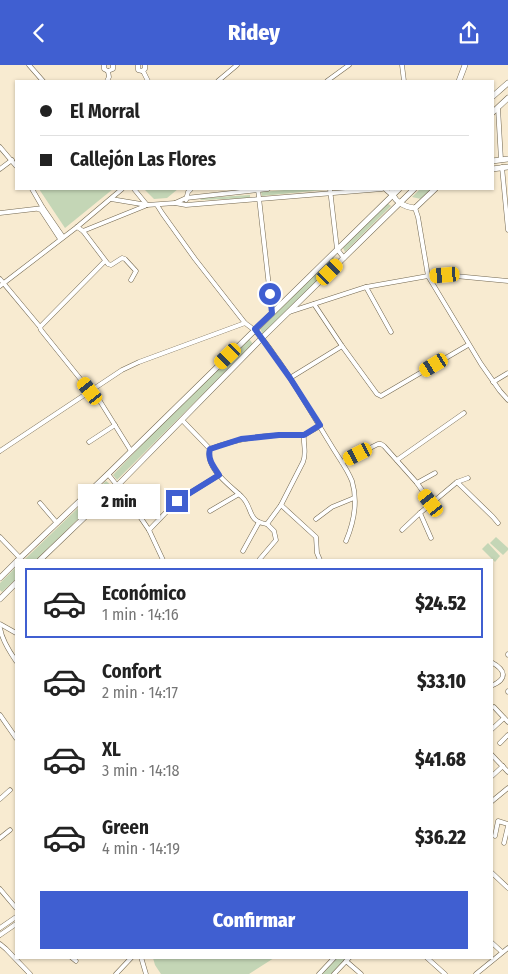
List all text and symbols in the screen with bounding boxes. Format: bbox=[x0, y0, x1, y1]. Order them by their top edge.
icon: back bbox=[25, 19, 53, 47]
text: Ridey bbox=[228, 19, 280, 46]
icon: share bbox=[455, 19, 483, 47]
text: El Morral bbox=[70, 100, 140, 123]
text: Callejón Las Flores bbox=[70, 148, 216, 171]
car bbox=[314, 256, 345, 288]
car bbox=[429, 266, 460, 284]
route start bbox=[259, 283, 281, 305]
car bbox=[211, 340, 244, 372]
car bbox=[417, 351, 450, 379]
car bbox=[74, 375, 105, 407]
car bbox=[341, 441, 374, 467]
callout: 2 min bbox=[77, 483, 160, 519]
car bbox=[415, 487, 446, 519]
route end bbox=[166, 490, 188, 512]
text: 2 min bbox=[101, 492, 137, 511]
icon: car bbox=[42, 581, 87, 626]
text: Económico bbox=[102, 582, 186, 605]
text: $24.52 bbox=[415, 592, 466, 615]
text: 1 min · 14:16 bbox=[102, 605, 179, 624]
icon: car bbox=[42, 659, 87, 704]
text: Confort bbox=[102, 660, 162, 683]
text: $33.10 bbox=[417, 670, 466, 693]
text: 2 min · 14:17 bbox=[102, 683, 178, 702]
icon: car bbox=[42, 737, 87, 782]
text: XL bbox=[102, 738, 121, 761]
text: $41.68 bbox=[415, 748, 466, 771]
text: 3 min · 14:18 bbox=[102, 761, 180, 780]
icon: car bbox=[42, 815, 87, 860]
text: Green bbox=[102, 816, 149, 839]
text: $36.22 bbox=[415, 826, 466, 849]
text: 4 min · 14:19 bbox=[102, 839, 180, 858]
button: Confirmar bbox=[40, 891, 468, 949]

